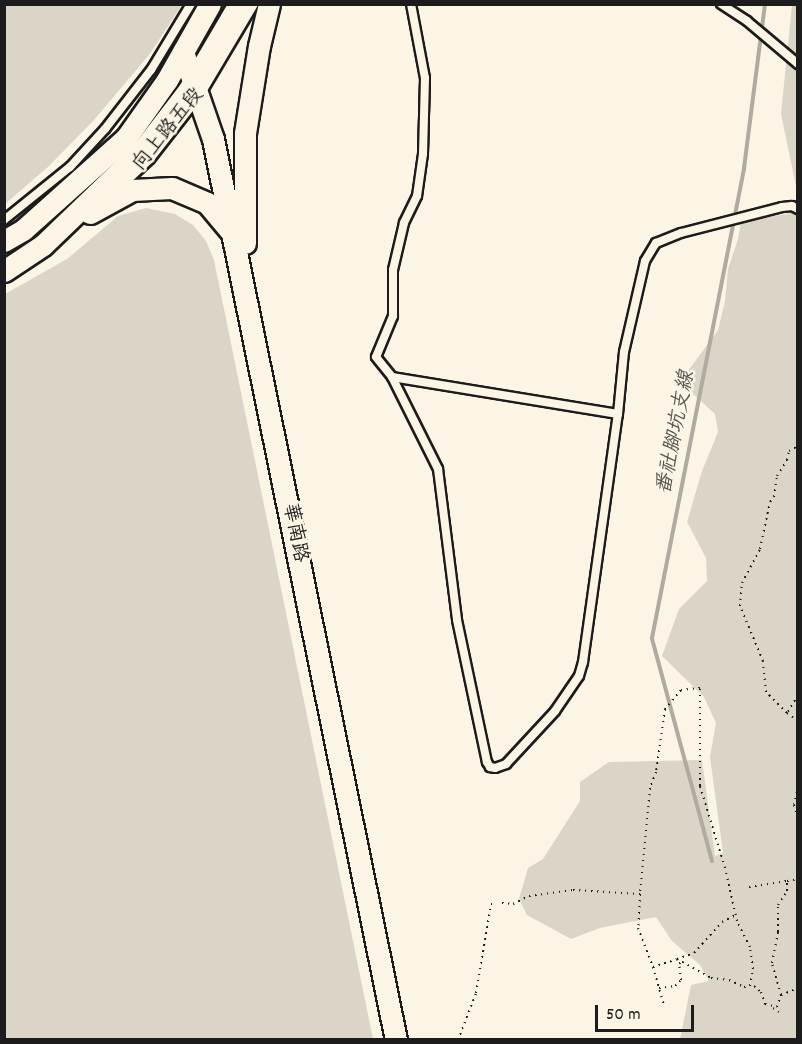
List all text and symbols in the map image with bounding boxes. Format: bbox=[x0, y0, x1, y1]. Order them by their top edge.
street label: 向上路五段 bbox=[128, 84, 210, 176]
water label: 番社腳坑支線 bbox=[653, 369, 701, 497]
street label: 華南路 bbox=[276, 501, 312, 565]
scale bar bbox=[598, 993, 697, 1031]
text: 50 m bbox=[606, 1003, 641, 1028]

